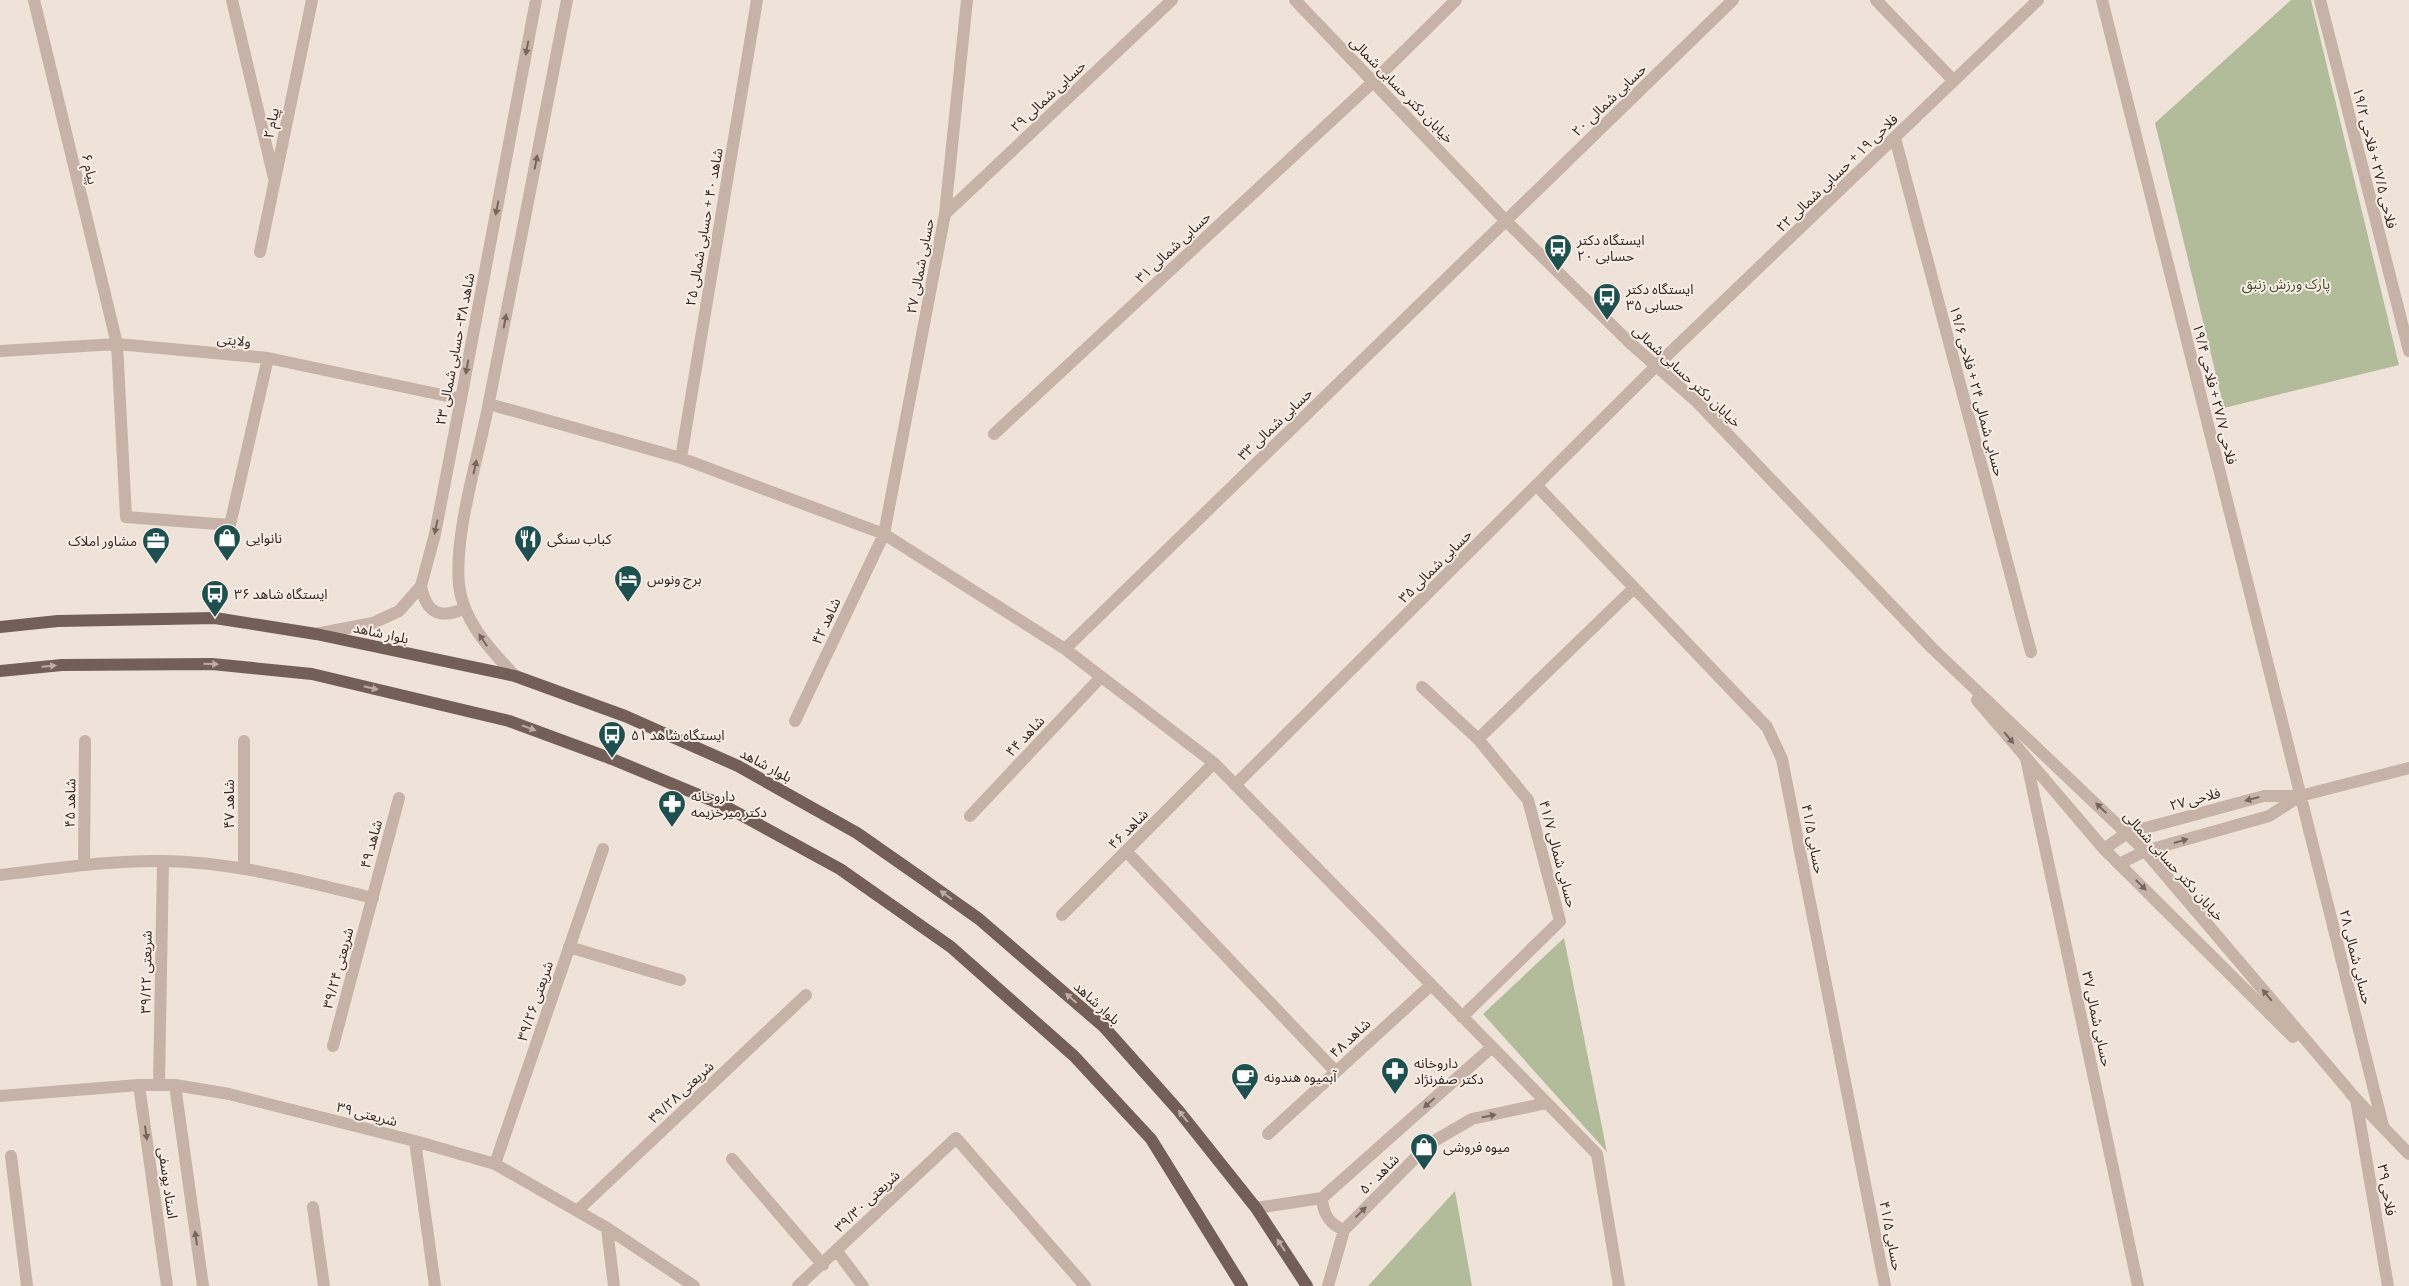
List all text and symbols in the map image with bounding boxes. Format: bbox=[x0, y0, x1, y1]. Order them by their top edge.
street label: خیابان دکتر حسابی شمالی bbox=[1346, 32, 1459, 147]
one-way arrow bbox=[523, 40, 531, 56]
street label: حسابی شمالی ۲۹ bbox=[1006, 56, 1090, 136]
street label: حسابی شمالی ۲۰ bbox=[1567, 59, 1650, 140]
street label: فلاحی ۲۷/۵ + فلاحی ۱۹/۲ bbox=[2349, 85, 2402, 230]
street label: پیام ۲ bbox=[258, 106, 285, 140]
street label: فلاحی ۱۹ + حسابی شمالی ۲۲ bbox=[1772, 109, 1902, 236]
street label: شاهد ۴۰ + حسابی شمالی ۲۵ bbox=[680, 146, 727, 307]
street label: پیام ۶ bbox=[76, 152, 103, 187]
one-way arrow bbox=[532, 153, 540, 169]
one-way arrow bbox=[493, 200, 501, 216]
street label: حسابی شمالی ۳۱ bbox=[1131, 207, 1215, 287]
street label: حسابی شمالی ۲۷ bbox=[901, 216, 938, 315]
place label: ایستگاه دکتر حسابی ۲۰ bbox=[1576, 230, 1645, 265]
bus stop icon: ایستگاه دکتر حسابی ۲۰ bbox=[1543, 233, 1573, 272]
street label: شاهد ۳۸- حسابی شمالی ۲۳ bbox=[430, 271, 479, 427]
park label: پارک ورزش زنبق bbox=[2242, 274, 2330, 294]
place label: ایستگاه دکتر حسابی ۳۵ bbox=[1625, 279, 1694, 314]
bus stop icon: ایستگاه دکتر حسابی ۳۵ bbox=[1592, 282, 1622, 321]
street label: حسابی شمالی ۲۴ + فلاحی ۱۹/۶ bbox=[1946, 303, 2009, 478]
one-way arrow bbox=[501, 314, 509, 329]
street label: خیابان دکتر حسابی شمالی bbox=[1629, 320, 1746, 431]
street label: فلاحی ۲۷/۷ + فلاحی ۱۹/۴ bbox=[2189, 321, 2242, 466]
street label: ولایتی bbox=[216, 329, 252, 350]
one-way arrow bbox=[463, 360, 471, 376]
street label: حسابی شمالی ۳۳ bbox=[1233, 383, 1316, 464]
one-way arrow bbox=[472, 459, 480, 475]
one-way arrow bbox=[432, 519, 440, 534]
shop icon: نانوایی bbox=[212, 523, 242, 562]
restaurant icon: کباب سنگی bbox=[513, 524, 543, 563]
street label: حسابی شمالی ۳۵ bbox=[1394, 525, 1476, 607]
office icon: مشاور املاک bbox=[141, 526, 171, 565]
place label: نانوایی bbox=[246, 528, 282, 547]
place label: کباب سنگی bbox=[547, 529, 612, 548]
place label: مشاور املاک bbox=[68, 531, 137, 550]
hotel icon: برج ونوس bbox=[613, 564, 643, 603]
place label: برج ونوس bbox=[647, 569, 702, 590]
bus stop icon: ایستگاه شاهد ۳۶ bbox=[200, 579, 230, 618]
place label: ایستگاه شاهد ۳۶ bbox=[234, 584, 328, 603]
street label: شاهد ۴۲ bbox=[807, 594, 845, 647]
street label: بلوار شاهد bbox=[352, 617, 411, 648]
one-way arrow bbox=[478, 633, 488, 647]
one-way arrow bbox=[203, 661, 219, 669]
one-way arrow bbox=[41, 662, 57, 670]
one-way arrow bbox=[364, 684, 379, 692]
street label: شاهد ۴۴ bbox=[1001, 711, 1048, 760]
bus stop icon: ایستگاه شاهد ۵۱ bbox=[597, 720, 627, 759]
one-way arrow bbox=[521, 725, 536, 733]
place label: ایستگاه شاهد ۵۱ bbox=[631, 725, 725, 744]
one-way arrow bbox=[2004, 731, 2015, 744]
street label: بلوار شاهد bbox=[737, 743, 796, 786]
street label: شاهد ۴۵ bbox=[60, 778, 79, 828]
street label: شاهد ۴۷ bbox=[219, 779, 238, 829]
street label: فلاحی ۲۷ bbox=[2167, 783, 2222, 814]
place label: داروخانه دکتر میرخزیمه bbox=[691, 786, 767, 821]
pharmacy icon: داروخانه دکتر میرخزیمه bbox=[657, 789, 687, 828]
one-way arrow bbox=[2244, 795, 2259, 803]
street label: حسابی شمالی ۴۱/۷ bbox=[1535, 798, 1582, 910]
street label: حسابی ۴۱/۵ bbox=[1797, 802, 1830, 875]
one-way arrow bbox=[2096, 803, 2108, 815]
street label: شاهد ۴۶ bbox=[1103, 804, 1152, 853]
street label: خیابان دکتر حسابی شمالی bbox=[2120, 807, 2229, 925]
street label: شاهد ۴۹ bbox=[355, 818, 386, 870]
one-way arrow bbox=[2173, 837, 2189, 845]
one-way arrow bbox=[2134, 879, 2146, 891]
one-way arrow bbox=[939, 890, 952, 900]
street label: حسابی شمالی ۲۸ bbox=[2336, 908, 2377, 1006]
street label: شریعتی ۳۹/۲۴ bbox=[318, 925, 357, 1011]
street label: شریعتی ۳۹/۲۲ bbox=[135, 930, 156, 1014]
street label: شریعتی ۳۹/۲۶ bbox=[512, 958, 557, 1043]
street label: حسابی شمالی ۳۷ bbox=[2078, 969, 2117, 1068]
street label: بلوار شاهد bbox=[1070, 977, 1125, 1029]
one-way arrow bbox=[2262, 989, 2273, 1002]
one-way arrow bbox=[1065, 993, 1078, 1004]
street label: شاهد ۴۸ bbox=[1325, 1014, 1374, 1061]
place label: داروخانه دکتر صفرنژاد bbox=[1414, 1053, 1484, 1088]
street label: شریعتی ۳۹/۲۸ bbox=[644, 1056, 718, 1127]
pharmacy icon: داروخانه دکتر صفرنژاد bbox=[1380, 1056, 1410, 1095]
cafe icon: آبمیوه هندونه bbox=[1230, 1062, 1260, 1101]
place label: آبمیوه هندونه bbox=[1264, 1067, 1337, 1086]
street label: شریعتی ۳۹ bbox=[335, 1097, 399, 1130]
one-way arrow bbox=[1424, 1097, 1436, 1109]
one-way arrow bbox=[1177, 1110, 1188, 1123]
one-way arrow bbox=[1481, 1112, 1496, 1120]
one-way arrow bbox=[142, 1126, 150, 1142]
shop icon: میوه فروشی bbox=[1409, 1132, 1439, 1171]
place label: میوه فروشی bbox=[1443, 1137, 1510, 1156]
street label: استاد یوسفی bbox=[154, 1146, 183, 1220]
street label: شاهد ۵۰ bbox=[1354, 1149, 1403, 1198]
street label: فلاحی ۳۹ bbox=[2374, 1163, 2401, 1217]
street label: شریعتی ۳۹/۳۰ bbox=[830, 1165, 904, 1236]
street label: حسابی ۴۱/۵ bbox=[1875, 1199, 1908, 1272]
one-way arrow bbox=[1355, 1206, 1367, 1218]
one-way arrow bbox=[192, 1229, 200, 1245]
one-way arrow bbox=[1276, 1239, 1286, 1252]

